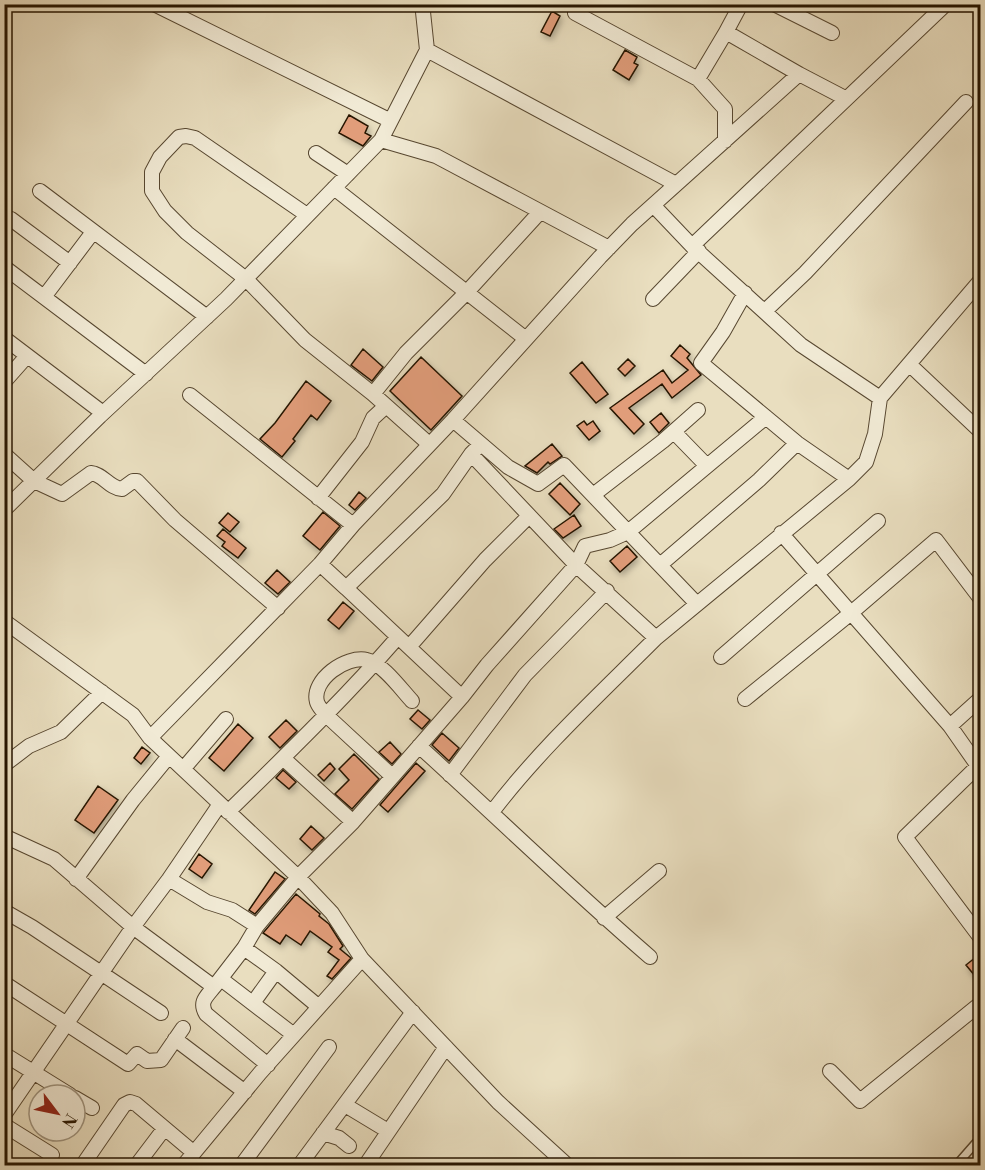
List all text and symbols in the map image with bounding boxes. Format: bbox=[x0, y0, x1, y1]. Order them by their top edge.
north arrow bbox=[27, 1083, 87, 1143]
text: N bbox=[57, 1110, 81, 1131]

